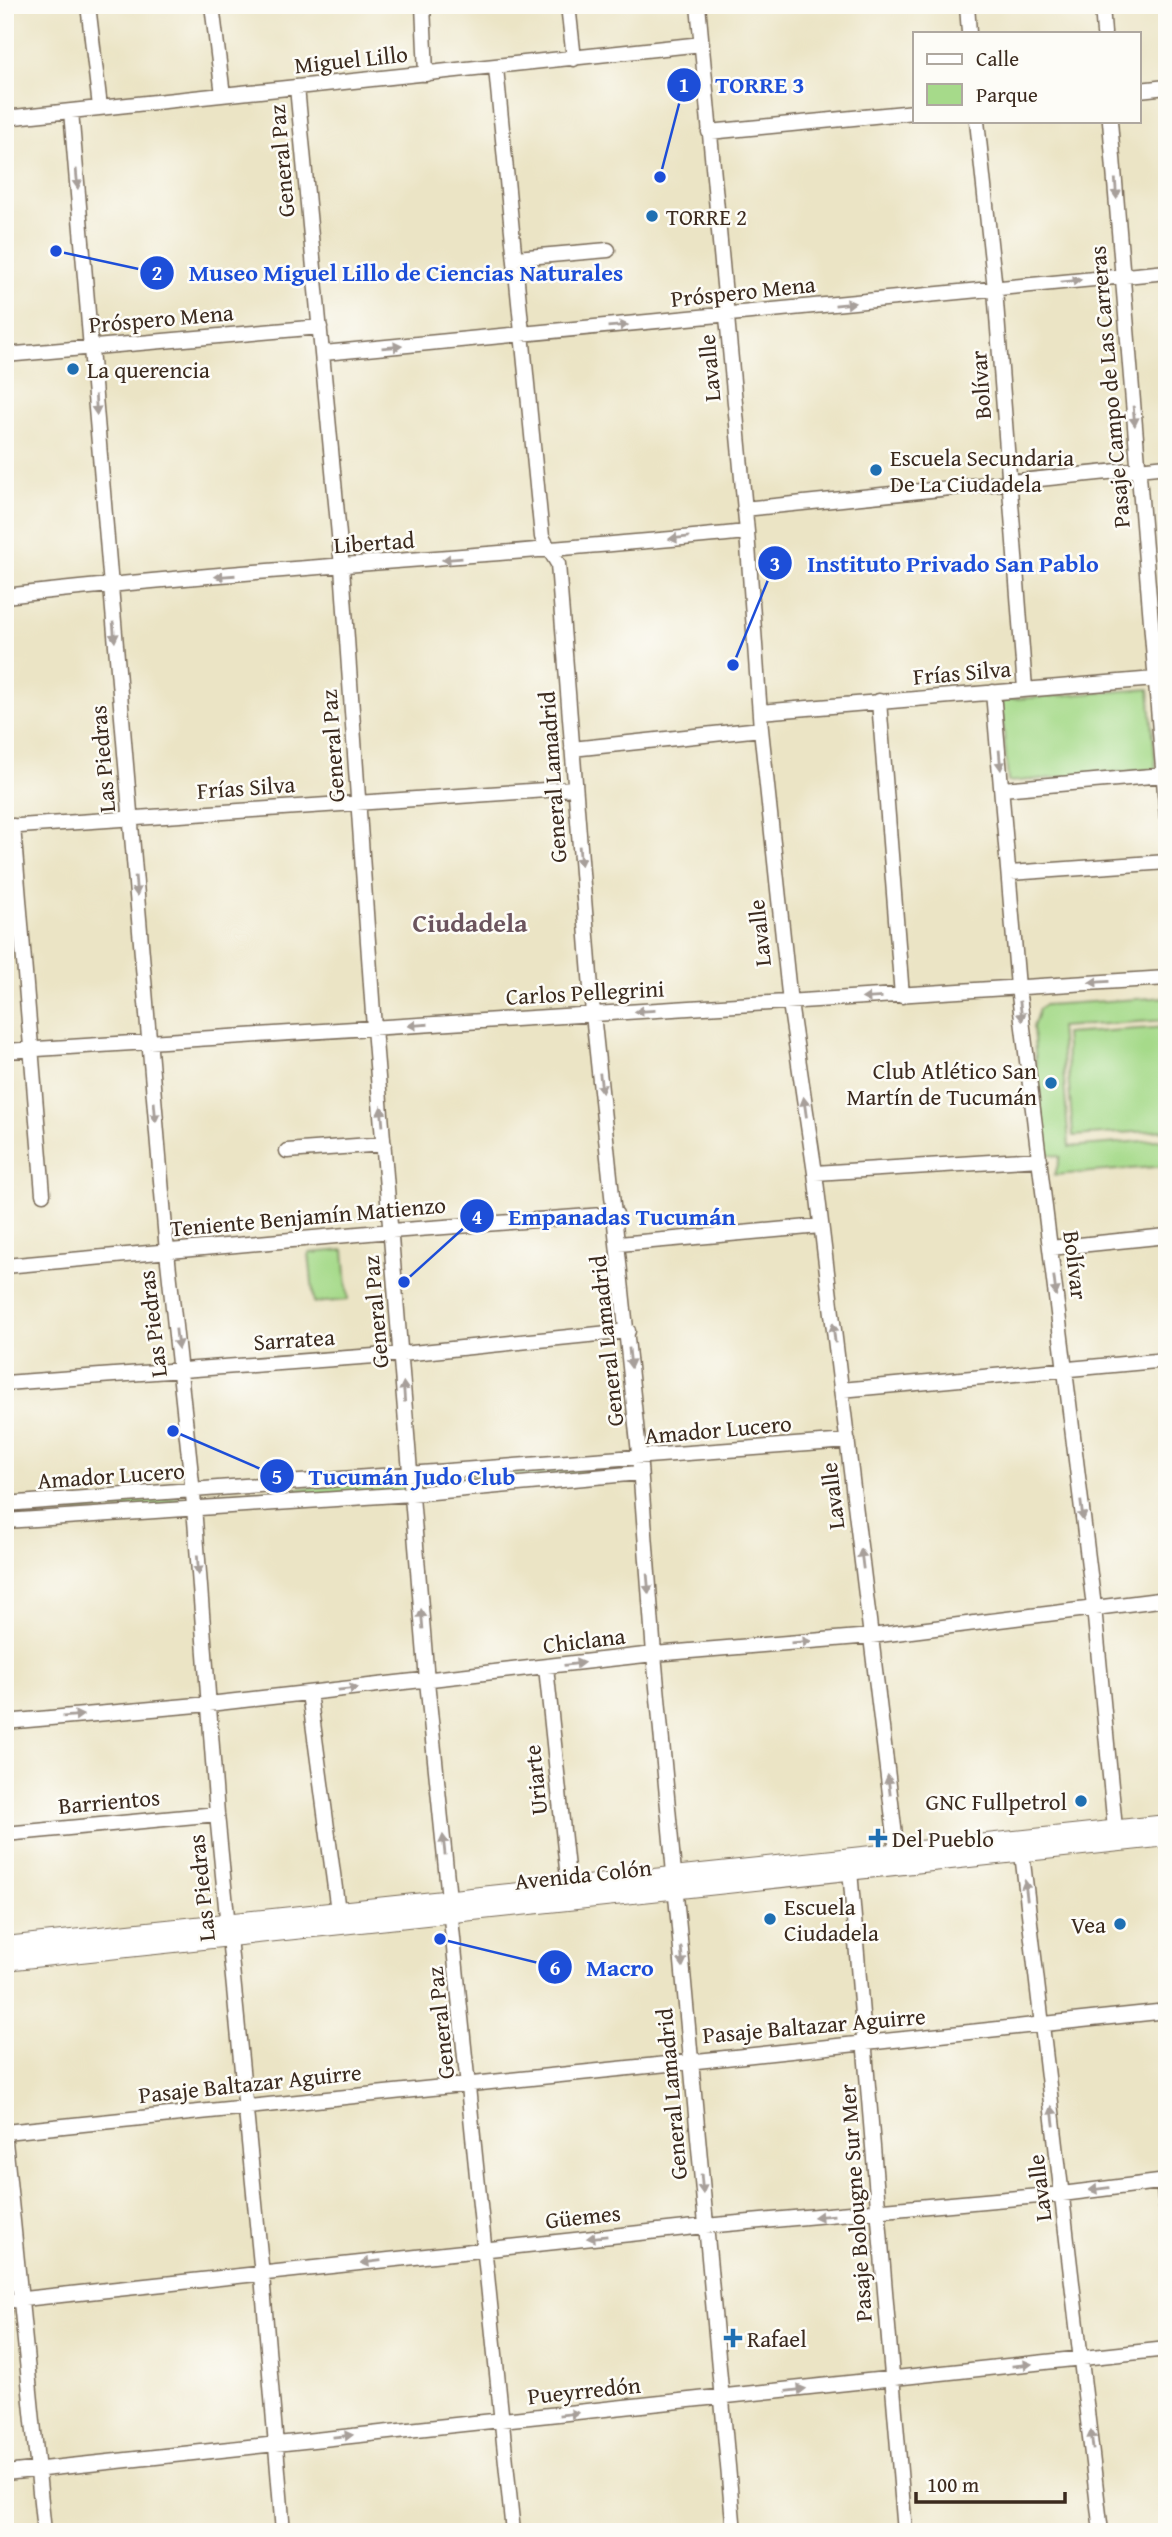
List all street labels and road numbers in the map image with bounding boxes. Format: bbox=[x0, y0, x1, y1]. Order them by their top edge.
street label: Miguel Lillo bbox=[293, 37, 409, 81]
street label: General Paz bbox=[260, 103, 302, 219]
street label: Pasaje Campo de Las Carreras bbox=[1080, 245, 1138, 529]
street label: Próspero Mena bbox=[669, 267, 817, 315]
street label: Próspero Mena bbox=[87, 295, 235, 341]
street label: Lavalle bbox=[690, 333, 728, 403]
street label: Bolívar bbox=[961, 349, 999, 421]
street label: Libertad bbox=[332, 523, 416, 561]
street label: Frías Silva bbox=[912, 651, 1012, 693]
street label: General Paz bbox=[312, 688, 352, 804]
street label: General Lamadrid bbox=[529, 689, 574, 864]
street label: Las Piedras bbox=[81, 704, 123, 814]
street label: Frías Silva bbox=[196, 767, 296, 807]
street label: Lavalle bbox=[739, 898, 779, 968]
street label: Carlos Pellegrini bbox=[505, 971, 665, 1013]
street label: Teniente Benjamín Matienzo bbox=[169, 1188, 447, 1244]
street label: Bolívar bbox=[1055, 1229, 1097, 1302]
street label: General Lamadrid bbox=[581, 1253, 631, 1428]
street label: General Paz bbox=[354, 1254, 396, 1370]
street label: Las Piedras bbox=[129, 1269, 175, 1379]
street label: Sarratea bbox=[252, 1320, 336, 1358]
street label: Amador Lucero bbox=[643, 1406, 793, 1452]
street label: Amador Lucero bbox=[36, 1453, 186, 1497]
street label: Lavalle bbox=[812, 1461, 852, 1531]
street label: Chiclana bbox=[541, 1619, 627, 1661]
street label: Uriarte bbox=[515, 1743, 555, 1817]
street label: Barrientos bbox=[57, 1780, 161, 1822]
street label: Las Piedras bbox=[179, 1833, 223, 1943]
street label: Avenida Colón bbox=[513, 1850, 653, 1898]
street label: General Paz bbox=[418, 1965, 462, 2081]
street label: Pasaje Baltazar Aguirre bbox=[701, 1999, 927, 2051]
street label: General Lamadrid bbox=[647, 2006, 695, 2181]
street label: Pasaje Baltazar Aguirre bbox=[137, 2055, 363, 2111]
street label: Pasaje Bolougne Sur Mer bbox=[830, 2083, 880, 2323]
street label: Lavalle bbox=[1019, 2153, 1059, 2223]
street label: Güemes bbox=[544, 2196, 622, 2236]
street label: Pueyrredón bbox=[526, 2368, 642, 2412]

